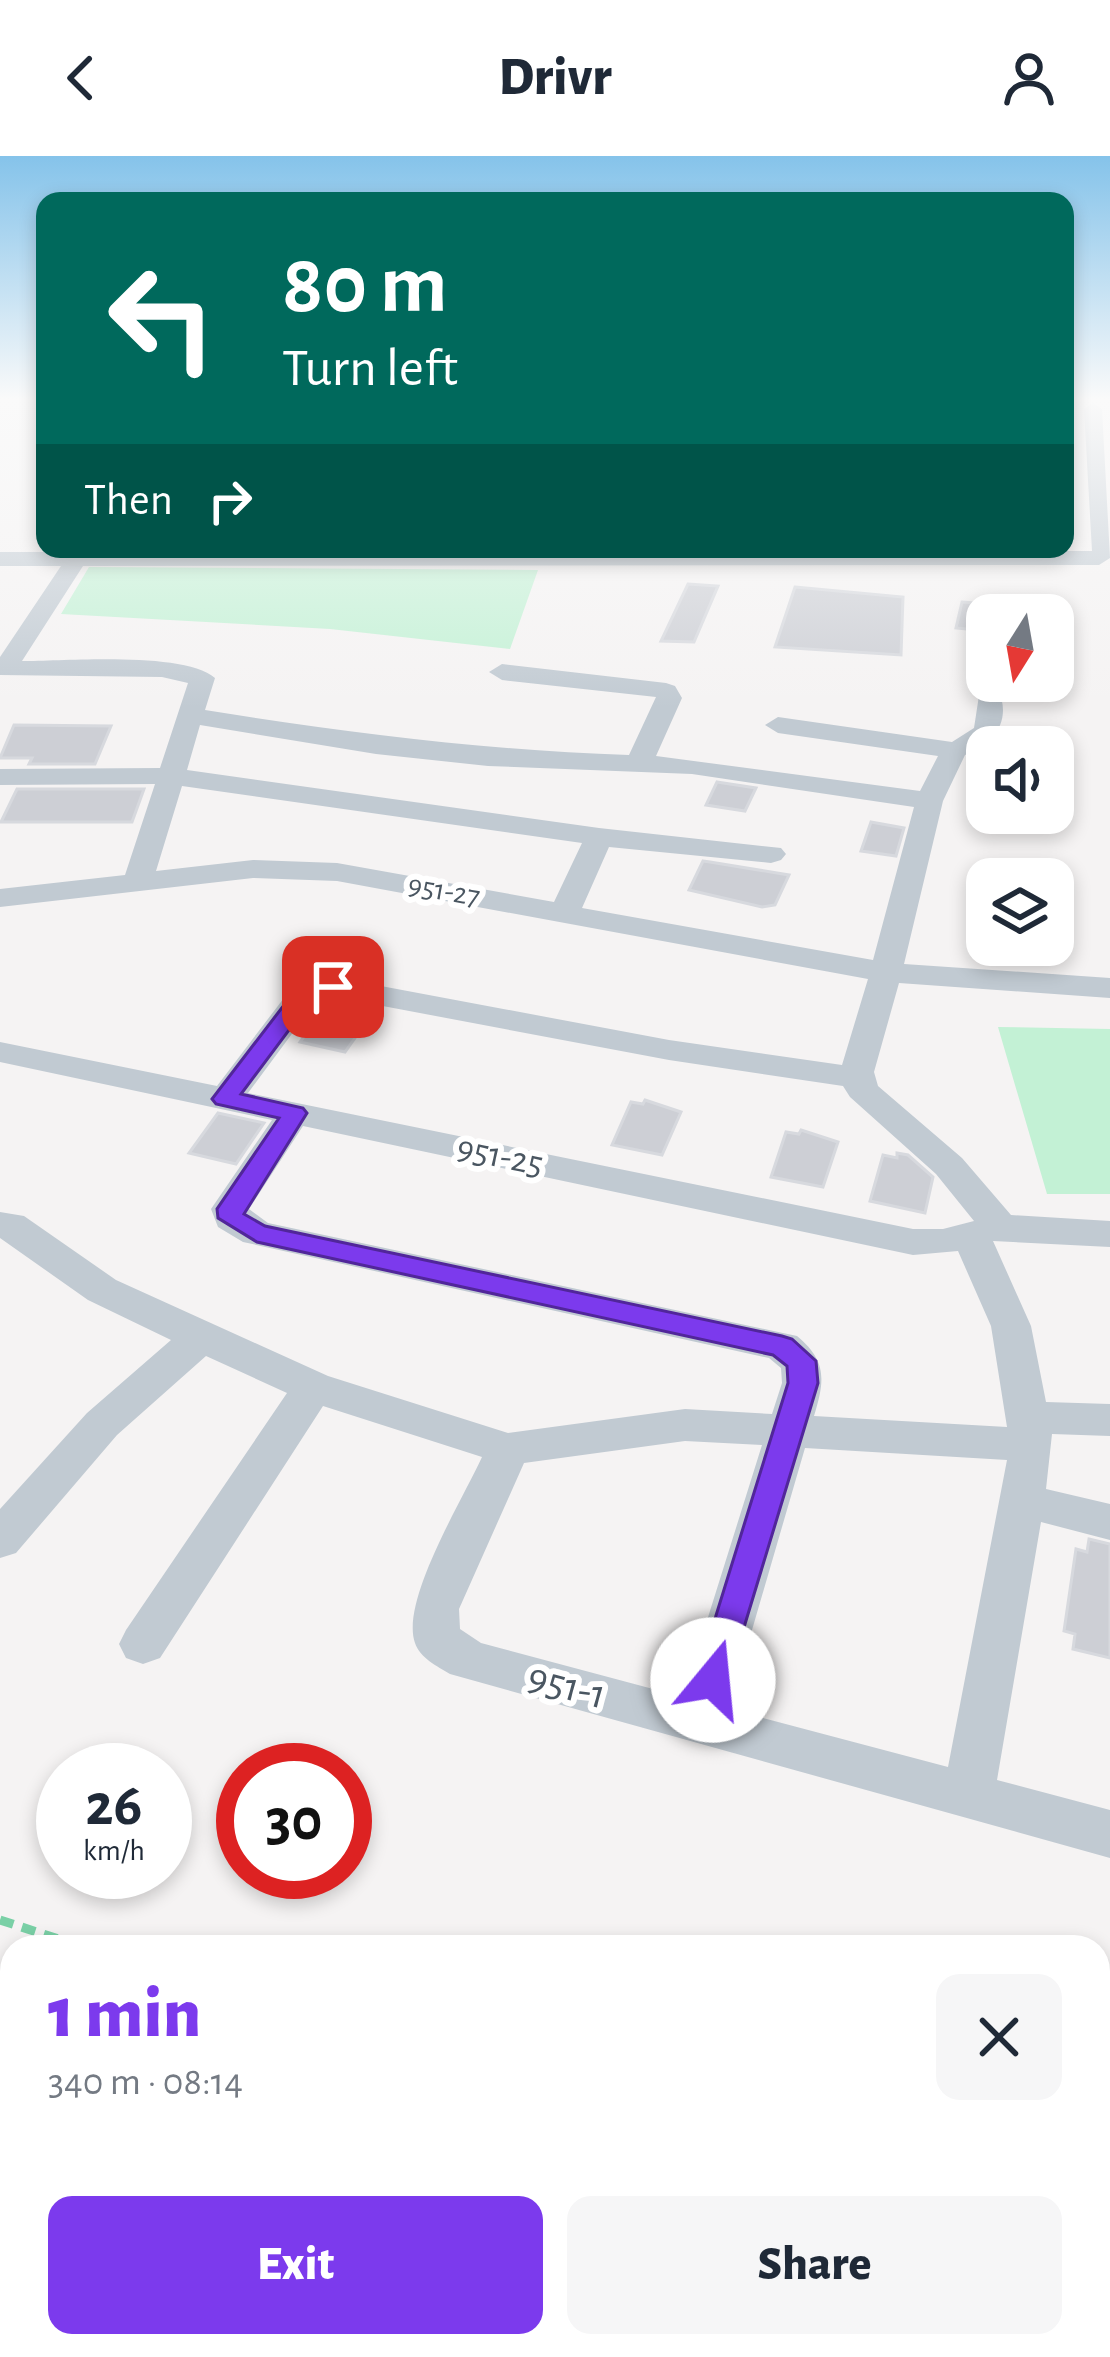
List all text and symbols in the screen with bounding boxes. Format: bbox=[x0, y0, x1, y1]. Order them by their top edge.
icon: back bbox=[48, 45, 114, 111]
icon: person bbox=[996, 45, 1062, 111]
text: Drivr bbox=[498, 51, 612, 105]
icon: left bbox=[84, 240, 240, 396]
text: 80 m bbox=[282, 244, 448, 328]
text: Turn left bbox=[282, 342, 458, 396]
icon: right bbox=[197, 468, 263, 534]
text: Then bbox=[84, 478, 173, 523]
north arrow bbox=[966, 594, 1074, 702]
map controls bbox=[966, 594, 1074, 966]
button: sound bbox=[966, 726, 1074, 834]
button: layers bbox=[966, 858, 1074, 966]
street label: 951-27 bbox=[406, 870, 482, 912]
pin bbox=[282, 936, 384, 1038]
icon: arrive bbox=[300, 954, 366, 1020]
street label: 951-25 bbox=[454, 1129, 546, 1183]
position arrow bbox=[650, 1617, 776, 1743]
street label: 951-1 bbox=[523, 1655, 611, 1717]
speed limit sign: 30 bbox=[216, 1743, 372, 1899]
text: 26 bbox=[85, 1776, 143, 1836]
text: km/h bbox=[83, 1836, 145, 1866]
button: close bbox=[936, 1974, 1062, 2100]
text: 1 min bbox=[48, 1978, 201, 2050]
text: 340 m · 08:14 bbox=[48, 2063, 243, 2102]
button: Exit bbox=[48, 2196, 543, 2334]
button: Share bbox=[567, 2196, 1062, 2334]

